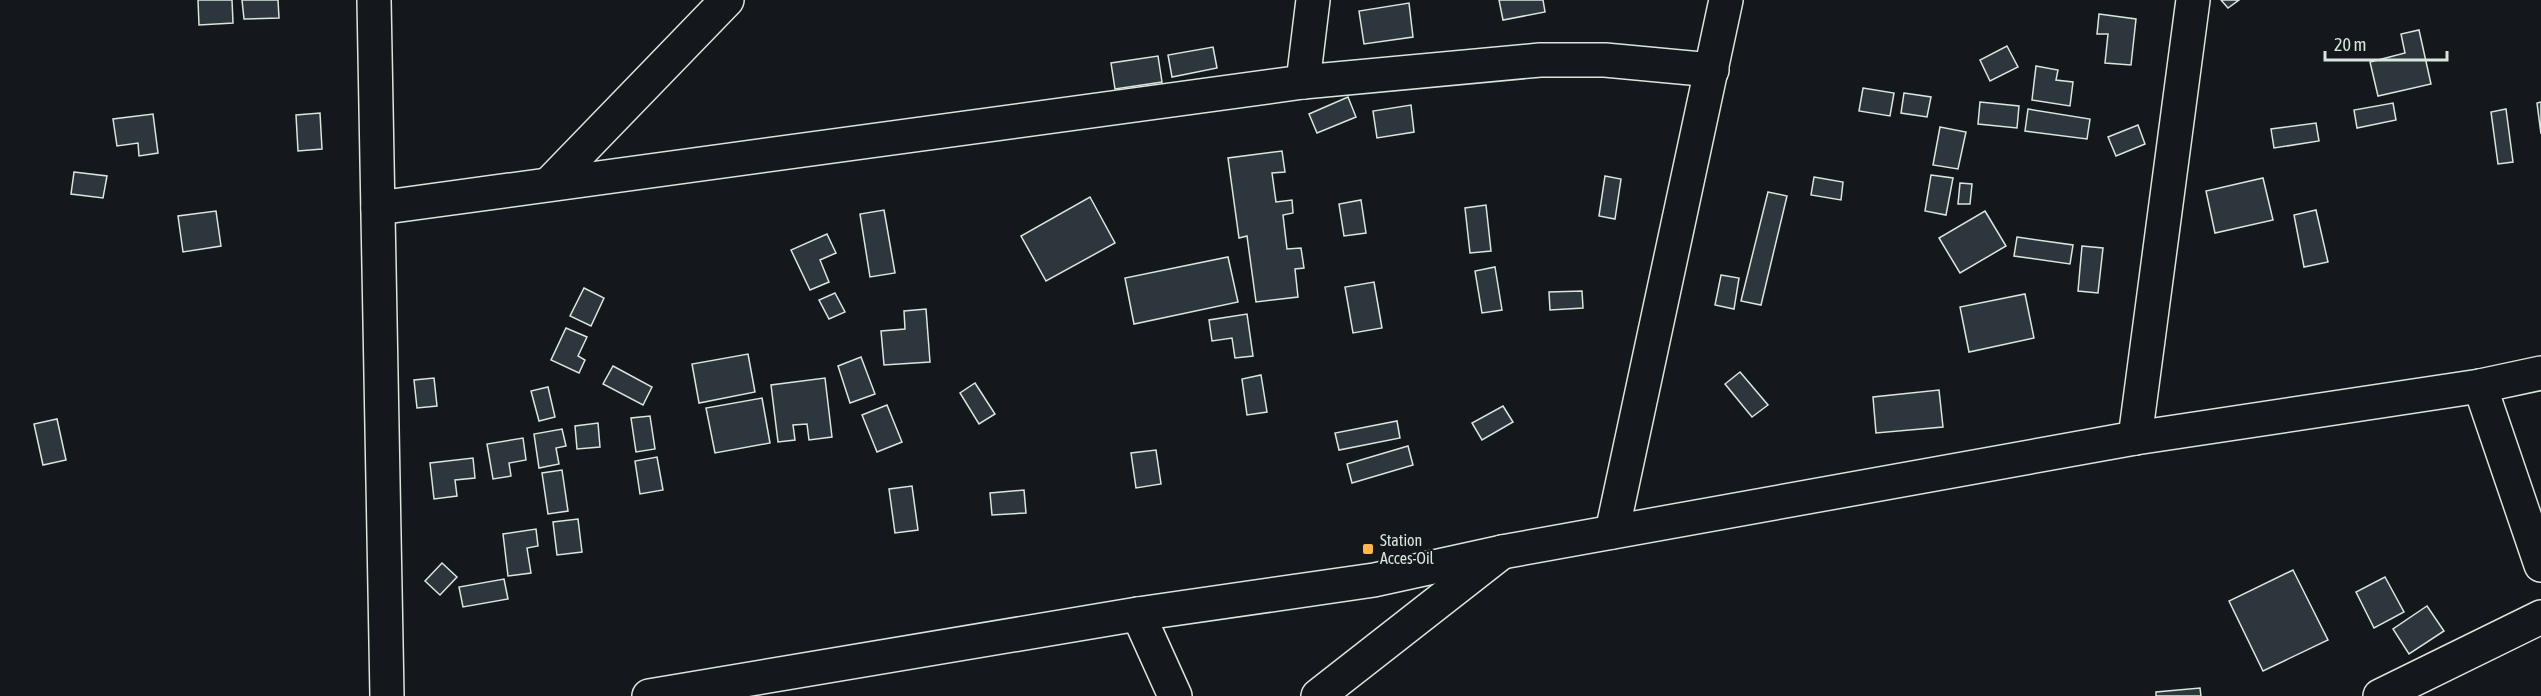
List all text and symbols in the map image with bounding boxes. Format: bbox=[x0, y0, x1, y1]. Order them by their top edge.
scale bar bbox=[2325, 24, 2446, 62]
text: 20 m bbox=[2334, 34, 2366, 55]
place label: Station Acces-Oil bbox=[1380, 531, 1435, 567]
marker: Station Acces-Oil bbox=[1361, 542, 1375, 556]

